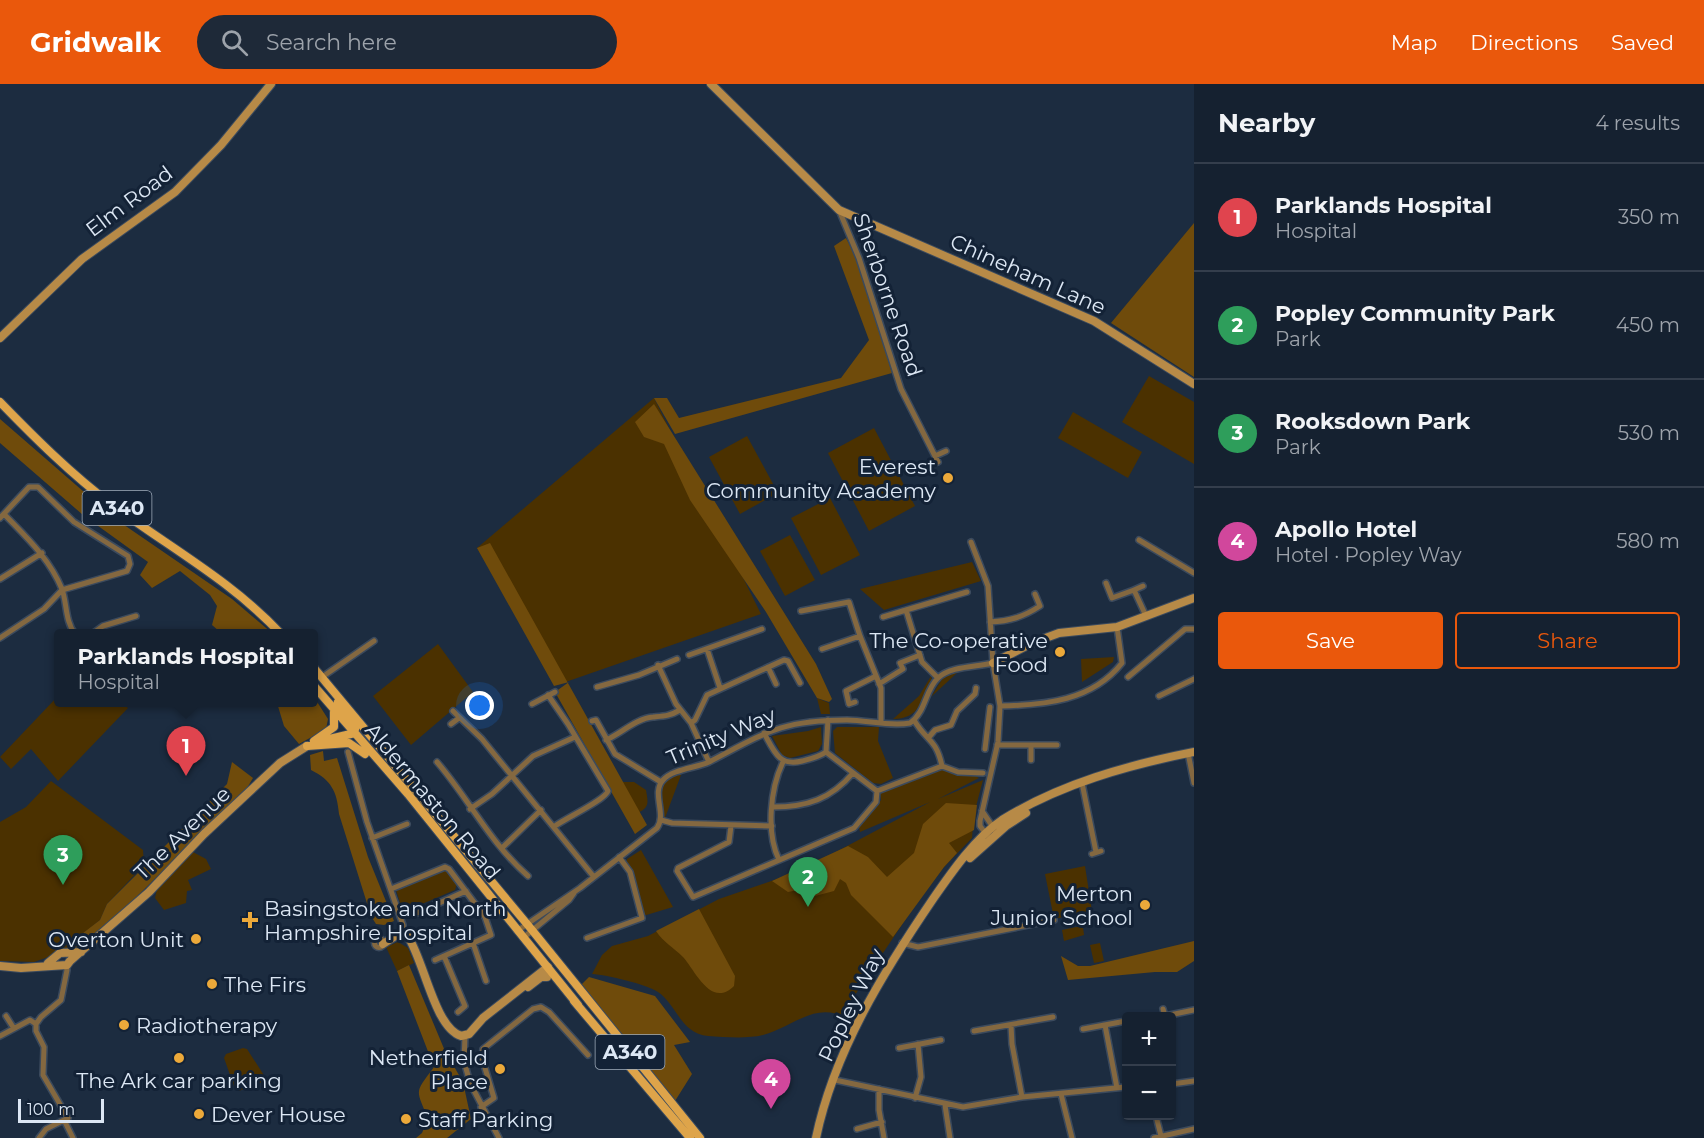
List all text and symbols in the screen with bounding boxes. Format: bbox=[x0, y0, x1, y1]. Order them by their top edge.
search box bbox=[197, 15, 617, 69]
text: Gridwalk bbox=[30, 25, 161, 59]
icon: search bbox=[218, 26, 251, 59]
text: Search here bbox=[266, 29, 397, 56]
text: Map bbox=[1391, 30, 1437, 55]
text: Directions bbox=[1470, 30, 1578, 55]
text: Saved bbox=[1611, 30, 1674, 55]
text: Nearby bbox=[1218, 107, 1315, 139]
text: 4 results bbox=[1595, 111, 1680, 135]
street label: Elm Road bbox=[81, 160, 177, 242]
text: Parklands Hospital bbox=[1275, 192, 1492, 219]
text: 1 bbox=[1234, 205, 1241, 229]
text: 350 m bbox=[1618, 205, 1680, 229]
street label: Sherborne Road bbox=[848, 210, 928, 380]
text: Hospital bbox=[1275, 219, 1357, 243]
street label: Chineham Lane bbox=[946, 228, 1110, 320]
text: Popley Community Park bbox=[1275, 300, 1555, 327]
text: 2 bbox=[1232, 313, 1243, 337]
text: 450 m bbox=[1616, 313, 1680, 337]
text: Park bbox=[1275, 327, 1321, 351]
text: Rooksdown Park bbox=[1275, 408, 1470, 435]
text: 3 bbox=[1232, 421, 1243, 445]
text: 530 m bbox=[1618, 421, 1680, 445]
text: Park bbox=[1275, 435, 1321, 459]
place label: Everest Community Academy bbox=[706, 454, 937, 503]
marker: Everest Community Academy bbox=[941, 471, 955, 485]
road number: A340 bbox=[82, 491, 152, 525]
text: Apollo Hotel bbox=[1275, 516, 1417, 543]
text: 4 bbox=[1231, 529, 1244, 553]
text: 580 m bbox=[1616, 529, 1680, 553]
text: Hotel · Popley Way bbox=[1275, 543, 1462, 567]
button: Save bbox=[1218, 612, 1443, 669]
button: Share bbox=[1455, 612, 1680, 669]
place label: The Co-operative Food bbox=[870, 628, 1048, 677]
popup bbox=[54, 629, 318, 707]
text: Parklands Hospital bbox=[78, 643, 294, 670]
marker: The Co-operative Food bbox=[1053, 645, 1067, 659]
text: Hospital bbox=[78, 670, 160, 694]
your location bbox=[465, 691, 494, 720]
street label: Trinity Way bbox=[663, 702, 780, 770]
street label: Aldermaston Road bbox=[360, 718, 506, 884]
pin: 1 bbox=[166, 726, 206, 776]
street label: The Avenue bbox=[129, 781, 235, 885]
pin: 3 bbox=[44, 836, 82, 885]
pin: 2 bbox=[788, 858, 828, 907]
place label: Merton Junior School bbox=[990, 881, 1133, 930]
place label: Basingstoke and North Hampshire Hospital bbox=[264, 896, 507, 945]
marker: Merton Junior School bbox=[1138, 898, 1152, 912]
marker: Basingstoke and North Hampshire Hospital bbox=[241, 911, 259, 929]
place label: Overton Unit bbox=[48, 927, 184, 952]
marker: Overton Unit bbox=[189, 932, 203, 946]
street label: Popley Way bbox=[813, 944, 889, 1066]
place label: The Firs bbox=[224, 972, 306, 997]
marker: The Firs bbox=[205, 977, 219, 991]
map controls bbox=[1122, 1012, 1176, 1120]
button: + bbox=[1122, 1012, 1176, 1066]
place label: Radiotherapy bbox=[136, 1013, 278, 1038]
marker: Radiotherapy bbox=[117, 1018, 131, 1032]
road number: A340 bbox=[596, 1035, 664, 1069]
place label: Netherfield Place bbox=[369, 1045, 488, 1094]
marker: The Ark car parking bbox=[172, 1051, 186, 1065]
pin: 4 bbox=[752, 1060, 790, 1109]
marker: Netherfield Place bbox=[493, 1062, 507, 1076]
button: − bbox=[1122, 1066, 1176, 1120]
place label: The Ark car parking bbox=[76, 1068, 282, 1093]
scale bar bbox=[18, 1096, 104, 1124]
text: 100 m bbox=[27, 1100, 75, 1119]
place label: Dever House bbox=[211, 1102, 346, 1127]
marker: Dever House bbox=[192, 1107, 206, 1121]
place label: Staff Parking bbox=[418, 1107, 553, 1132]
marker: Staff Parking bbox=[399, 1112, 413, 1126]

